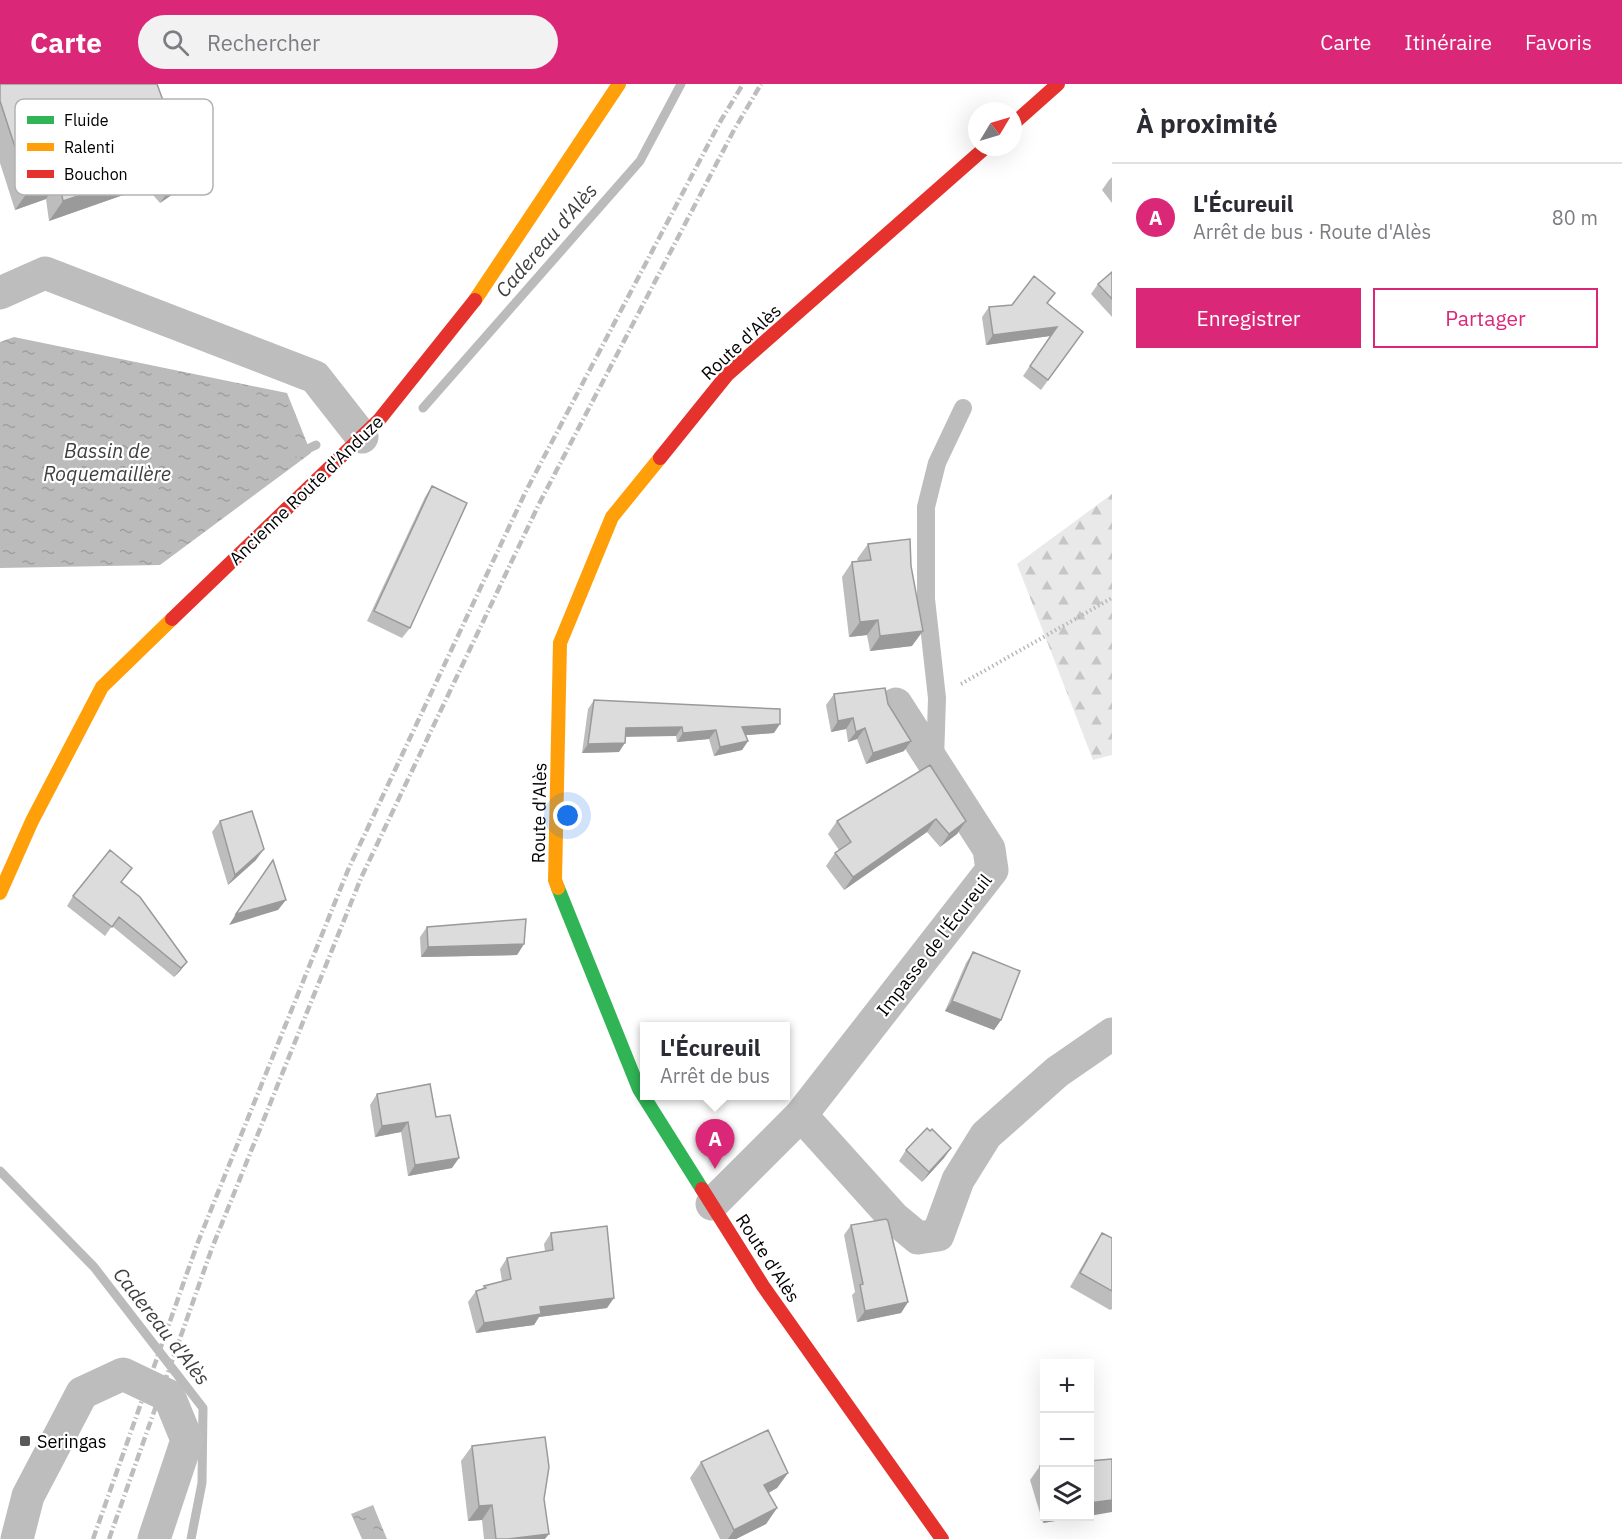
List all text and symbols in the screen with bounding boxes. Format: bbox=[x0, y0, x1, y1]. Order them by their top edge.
search box bbox=[138, 15, 558, 69]
text: Carte bbox=[30, 24, 102, 61]
icon: search bbox=[159, 26, 192, 59]
text: Rechercher bbox=[207, 28, 320, 57]
text: Carte bbox=[1320, 28, 1371, 56]
text: Itinéraire bbox=[1404, 28, 1492, 56]
text: Favoris bbox=[1525, 28, 1592, 56]
legend bbox=[15, 99, 213, 195]
north arrow bbox=[968, 102, 1022, 156]
text: À proximité bbox=[1136, 106, 1278, 140]
text: Fluide bbox=[64, 110, 109, 130]
text: Ralenti bbox=[64, 137, 114, 157]
text: Bouchon bbox=[64, 164, 128, 184]
water label: Cadereau d'Alès bbox=[489, 177, 603, 303]
text: L'Écureuil bbox=[1193, 189, 1293, 218]
text: A bbox=[1149, 204, 1162, 231]
text: 80 m bbox=[1552, 204, 1598, 231]
text: Arrêt de bus · Route d'Alès bbox=[1193, 218, 1431, 245]
button: Enregistrer bbox=[1136, 288, 1361, 348]
button: Partager bbox=[1373, 288, 1598, 348]
street label: Route d'Alès bbox=[696, 299, 786, 385]
street label: Ancienne Route d'Anduze bbox=[224, 410, 388, 570]
water label: Bassin de Roquemaillère bbox=[43, 437, 171, 487]
street label: Route d'Alès bbox=[527, 762, 551, 864]
your location bbox=[553, 801, 582, 830]
street label: Impasse de l'Écureuil bbox=[871, 869, 997, 1021]
popup bbox=[640, 1022, 790, 1100]
text: L'Écureuil bbox=[660, 1033, 760, 1062]
text: Arrêt de bus bbox=[660, 1062, 770, 1089]
pin: A bbox=[696, 1120, 734, 1169]
street label: Route d'Alès bbox=[731, 1209, 805, 1307]
water label: Cadereau d'Alès bbox=[107, 1262, 217, 1390]
map controls bbox=[1040, 1359, 1094, 1521]
button: + bbox=[1040, 1359, 1094, 1413]
button: − bbox=[1040, 1413, 1094, 1467]
place label: Seringas bbox=[37, 1430, 107, 1453]
marker: Seringas bbox=[18, 1434, 32, 1448]
button: layers bbox=[1040, 1467, 1094, 1521]

